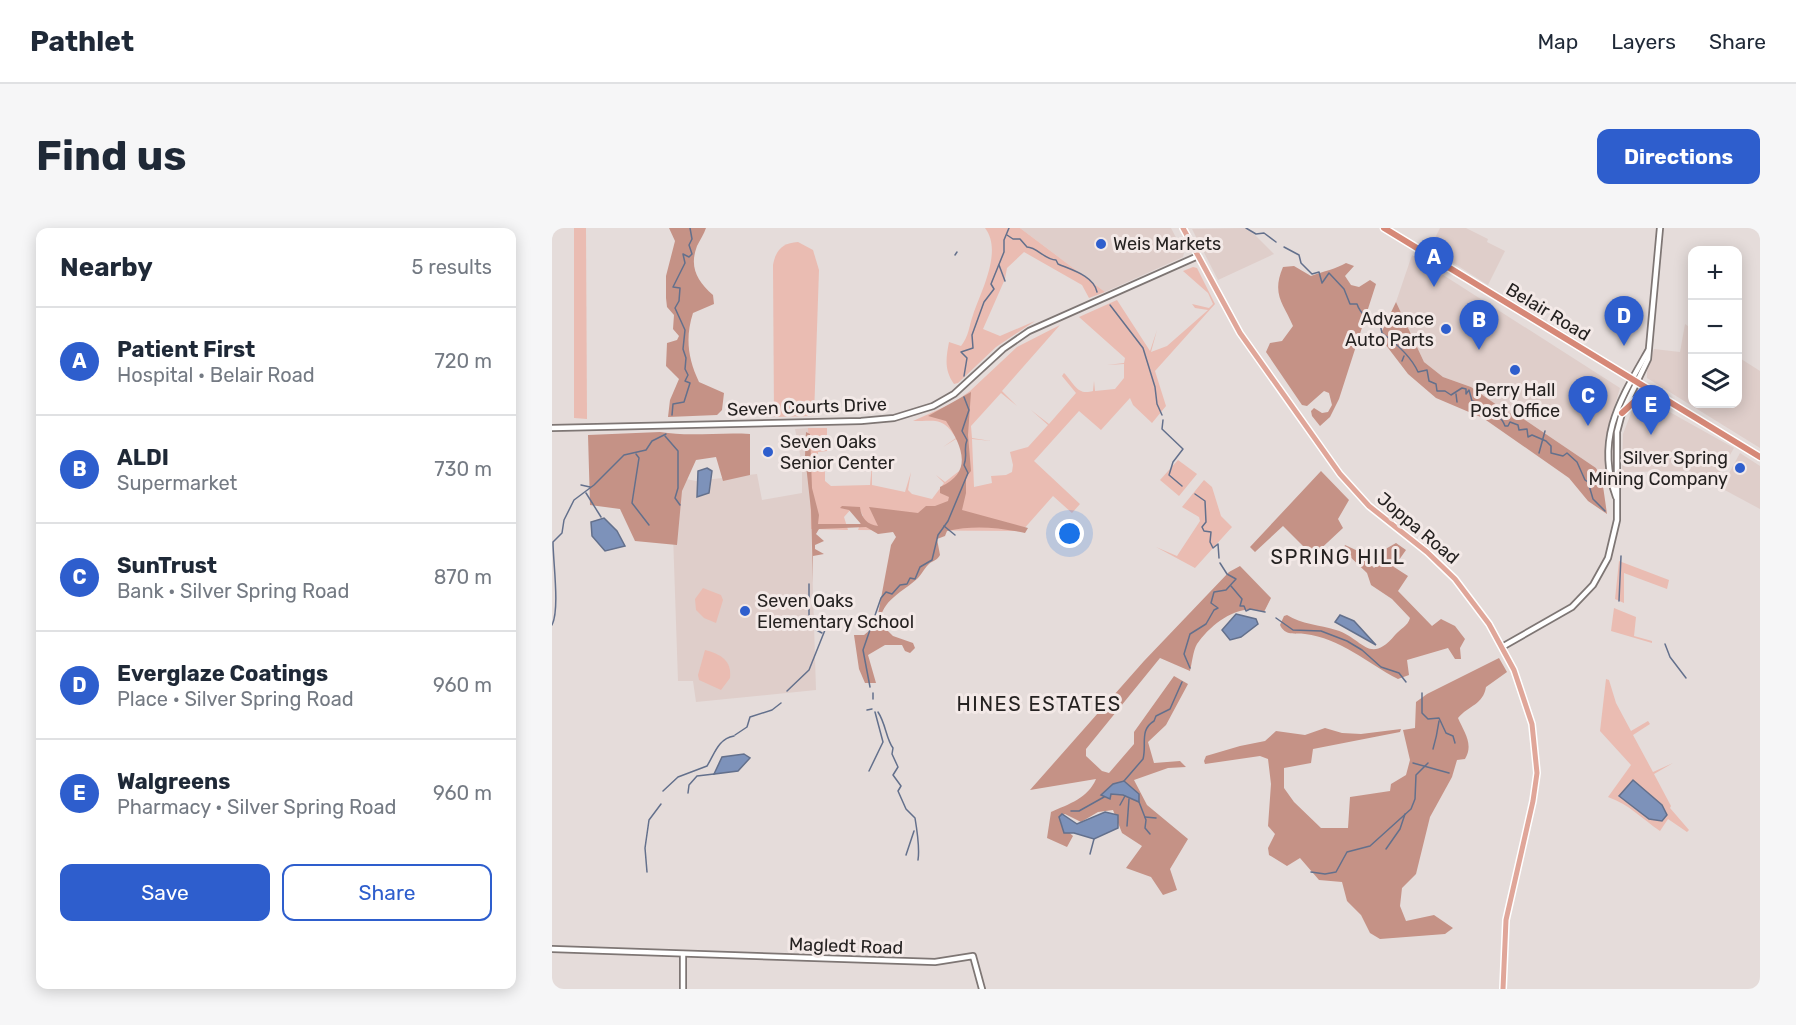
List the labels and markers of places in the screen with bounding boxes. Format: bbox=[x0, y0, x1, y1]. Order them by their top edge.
place label: Weis Markets bbox=[1113, 233, 1221, 255]
marker: Weis Markets bbox=[1094, 237, 1108, 251]
pin: A bbox=[1414, 238, 1454, 287]
pin: D bbox=[1604, 296, 1644, 346]
pin: B bbox=[1460, 300, 1498, 350]
place label: Advance Auto Parts bbox=[1345, 308, 1434, 351]
marker: Advance Auto Parts bbox=[1439, 322, 1453, 336]
marker: Perry Hall Post Office bbox=[1508, 363, 1522, 377]
pin: C bbox=[1568, 376, 1608, 426]
place label: Perry Hall Post Office bbox=[1470, 379, 1560, 422]
pin: E bbox=[1632, 386, 1670, 435]
place label: Seven Oaks Senior Center bbox=[780, 431, 895, 474]
marker: Seven Oaks Senior Center bbox=[761, 445, 775, 459]
place label: Silver Spring Mining Company bbox=[1588, 447, 1728, 490]
marker: Silver Spring Mining Company bbox=[1733, 461, 1747, 475]
place label: Seven Oaks Elementary School bbox=[757, 590, 914, 633]
marker: Seven Oaks Elementary School bbox=[738, 604, 752, 618]

